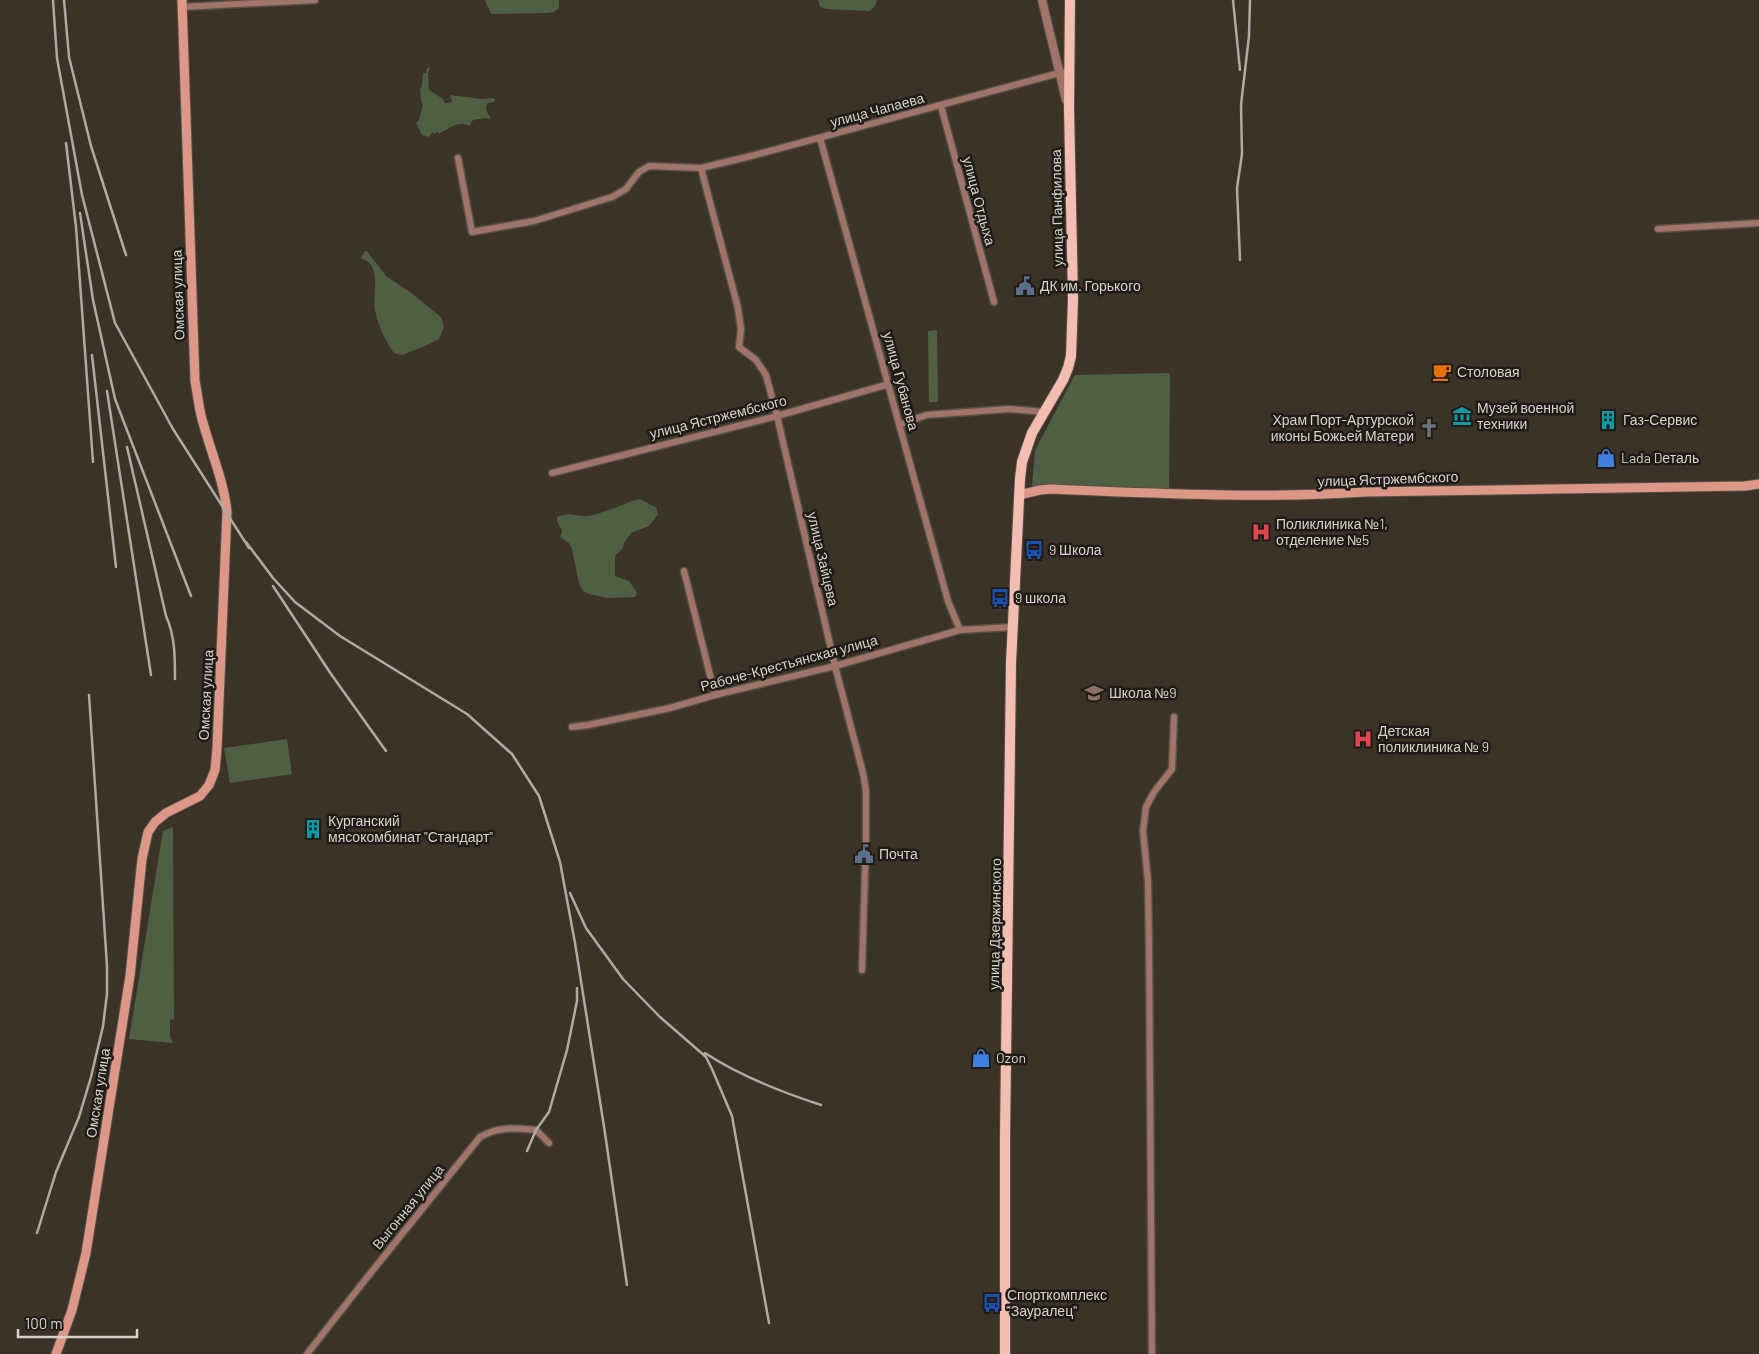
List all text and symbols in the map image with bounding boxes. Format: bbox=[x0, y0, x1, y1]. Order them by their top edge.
street label: улица Чапаева bbox=[828, 89, 926, 130]
street label: улица Панфилова bbox=[1047, 149, 1066, 267]
street label: улица Отдыха bbox=[959, 155, 1000, 247]
street label: Омская улица bbox=[167, 249, 188, 341]
public building icon: ДК им. Горького bbox=[1014, 275, 1036, 297]
place label: ДК им. Горького bbox=[1040, 277, 1141, 294]
street label: улица Губанова bbox=[880, 330, 923, 432]
cafe icon: Столовая bbox=[1431, 361, 1453, 383]
place label: Столовая bbox=[1457, 363, 1520, 380]
street label: улица Ястржембского bbox=[648, 391, 788, 442]
place label: Музей военной техники bbox=[1477, 399, 1574, 432]
museum icon: Музей военной техники bbox=[1451, 405, 1473, 427]
building icon: Газ-Сервис bbox=[1597, 409, 1619, 431]
place label: Храм Порт-Артурской иконы Божьей Матери bbox=[1271, 411, 1414, 444]
place label: Газ-Сервис bbox=[1623, 411, 1697, 428]
church icon: Храм Порт-Артурской иконы Божьей Матери bbox=[1418, 417, 1440, 439]
shop icon: Lada Dеталь bbox=[1595, 447, 1617, 469]
place label: Lada Dеталь bbox=[1621, 449, 1699, 466]
street label: улица Ястржембского bbox=[1317, 468, 1459, 489]
street label: улица Зайцева bbox=[804, 510, 843, 608]
place label: Поликлиника №1, отделение №5 bbox=[1276, 515, 1388, 548]
hospital icon: Поликлиника №1, отделение №5 bbox=[1250, 521, 1272, 543]
bus stop icon: 9 Школа bbox=[1023, 539, 1045, 561]
place label: 9 Школа bbox=[1049, 541, 1102, 558]
bus stop icon: 9 школа bbox=[989, 587, 1011, 609]
place label: 9 школа bbox=[1015, 589, 1066, 606]
street label: Рабоче-Крестьянская улица bbox=[698, 631, 879, 694]
street label: Омская улица bbox=[195, 649, 216, 741]
school or university icon: Школа №9 bbox=[1083, 682, 1105, 704]
place label: Школа №9 bbox=[1109, 684, 1177, 701]
place label: Детская поликлиника № 9 bbox=[1378, 722, 1489, 755]
hospital icon: Детская поликлиника № 9 bbox=[1352, 728, 1374, 750]
place label: Курганский мясокомбинат "Стандарт" bbox=[328, 812, 493, 845]
building icon: Курганский мясокомбинат "Стандарт" bbox=[302, 818, 324, 840]
public building icon: Почта bbox=[853, 843, 875, 865]
place label: Почта bbox=[879, 845, 918, 862]
street label: улица Дзержинского bbox=[985, 858, 1004, 990]
street label: Омская улица bbox=[82, 1047, 113, 1139]
shop icon: Ozon bbox=[970, 1047, 992, 1069]
place label: Ozon bbox=[996, 1049, 1026, 1066]
street label: Выгонная улица bbox=[368, 1161, 447, 1252]
place label: Спорткомплекс "Зауралец" bbox=[1007, 1286, 1107, 1319]
bus stop icon: Спорткомплекс "Зауралец" bbox=[981, 1292, 1003, 1314]
scale bar bbox=[18, 1306, 136, 1338]
text: 100 m bbox=[25, 1314, 63, 1332]

